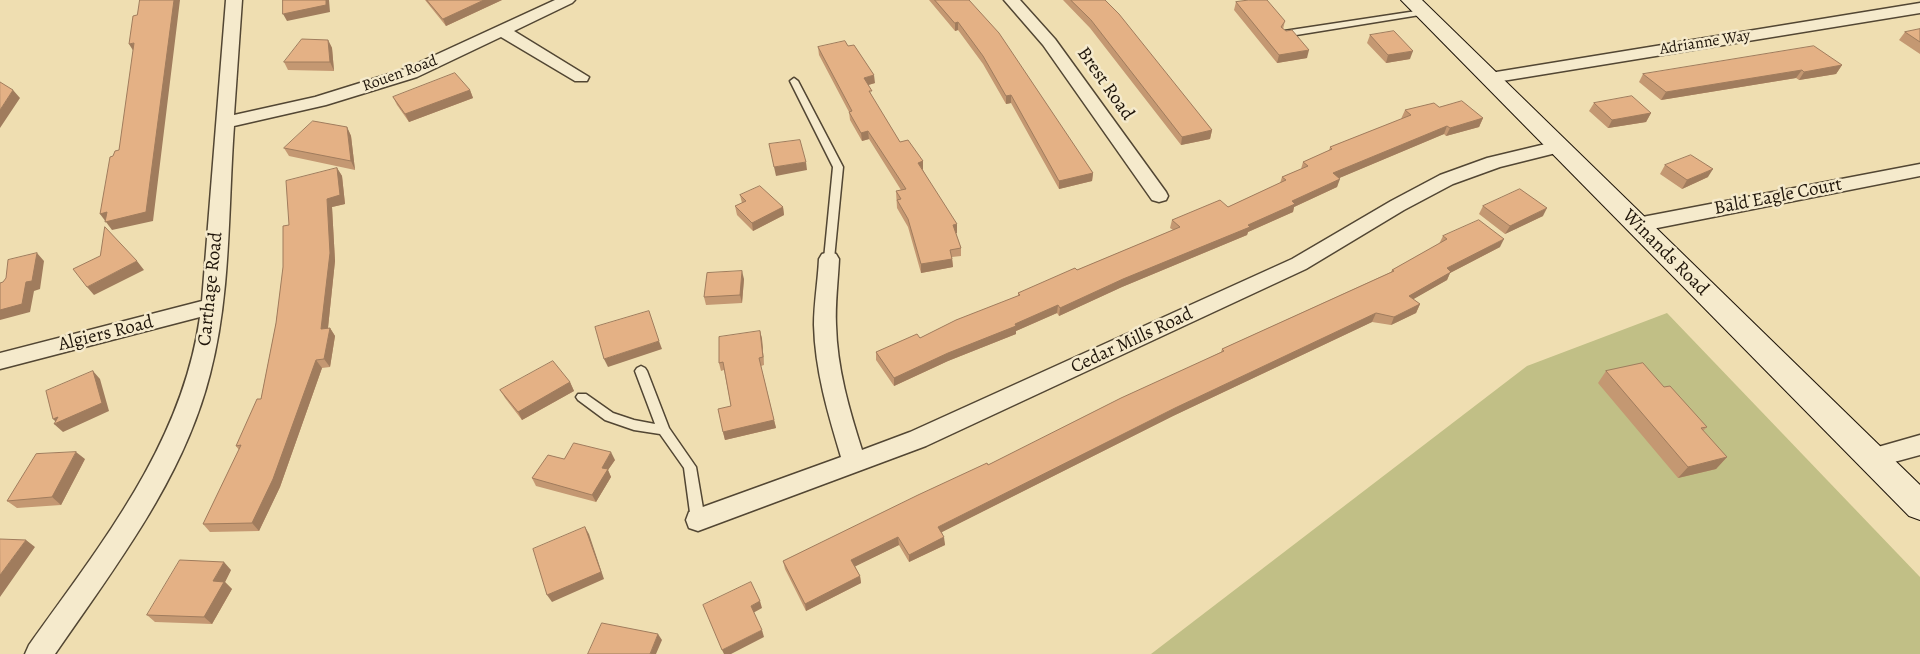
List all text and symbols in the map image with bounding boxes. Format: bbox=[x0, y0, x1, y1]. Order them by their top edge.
street label: Adrianne Way bbox=[1658, 26, 1752, 60]
street label: Brest Road bbox=[1072, 43, 1138, 125]
street label: Rouen Road bbox=[360, 52, 440, 96]
street label: Bald Eagle Court bbox=[1712, 173, 1844, 221]
street label: Winands Road bbox=[1617, 205, 1713, 301]
street label: Carthage Road bbox=[194, 231, 228, 347]
street label: Cedar Mills Road bbox=[1068, 303, 1196, 379]
street label: Algiers Road bbox=[56, 311, 156, 357]

